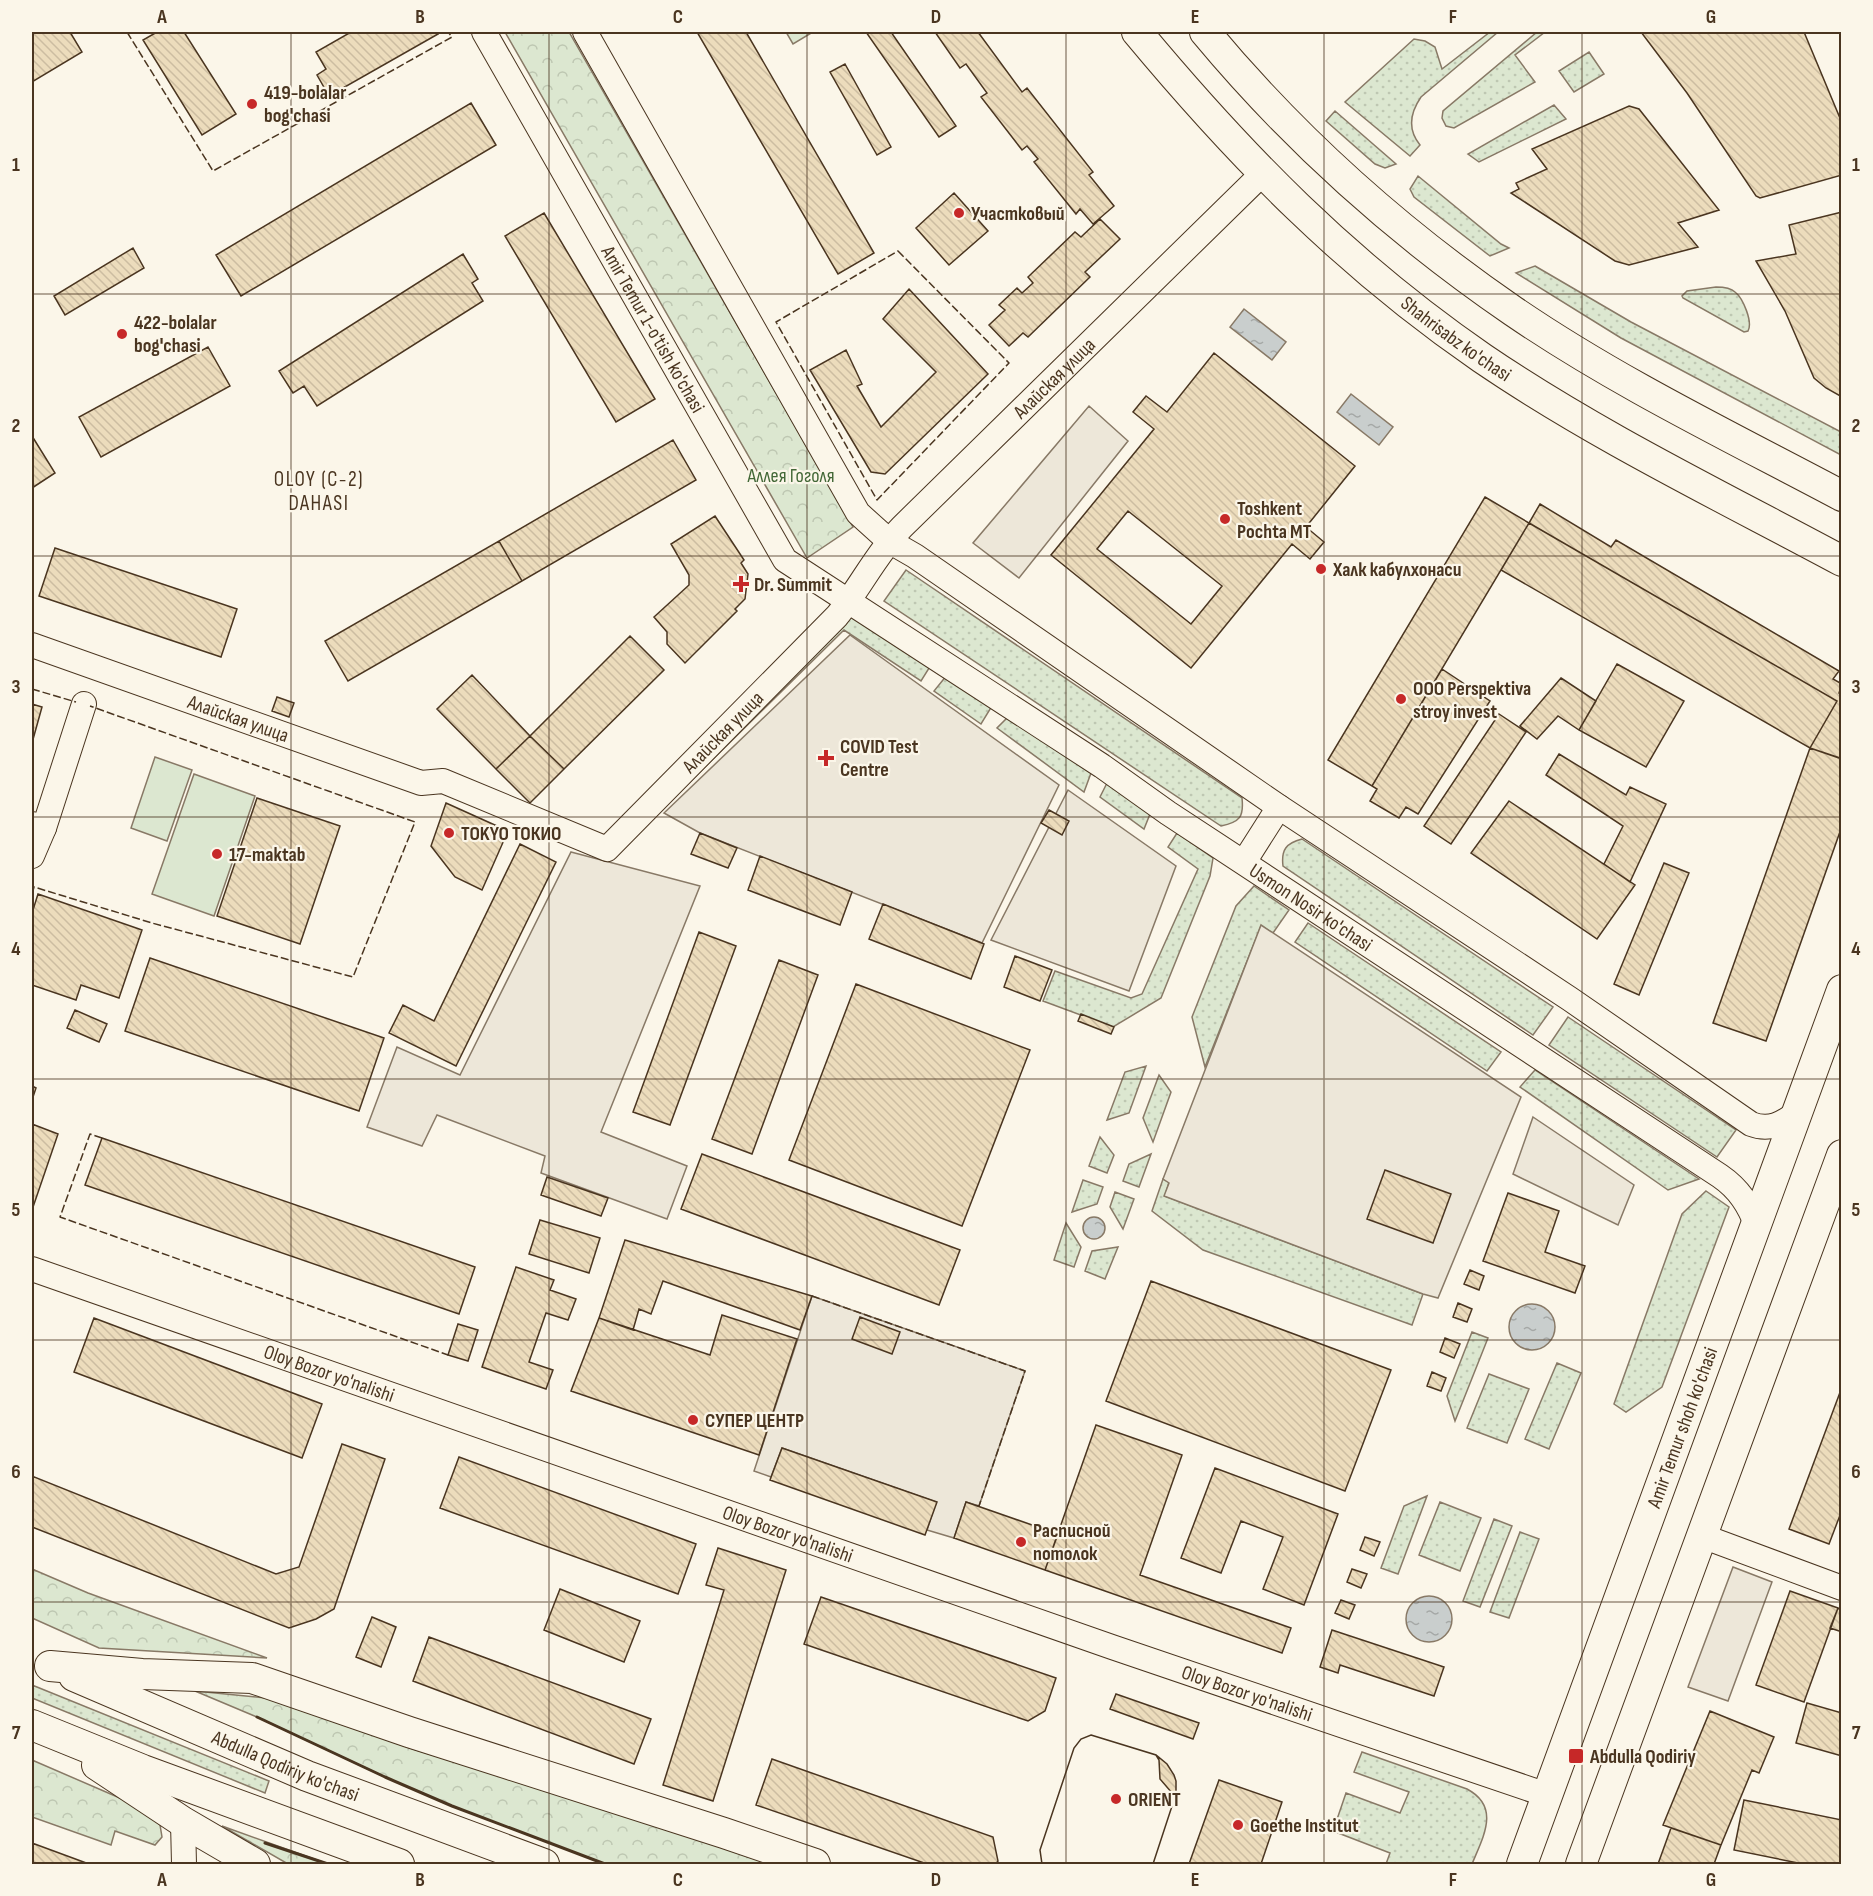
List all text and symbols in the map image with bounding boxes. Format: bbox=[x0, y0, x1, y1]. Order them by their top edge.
text: A bbox=[156, 5, 167, 29]
text: B bbox=[415, 5, 425, 29]
text: C bbox=[673, 5, 683, 29]
text: D bbox=[931, 5, 941, 29]
text: E bbox=[1191, 5, 1199, 29]
text: F bbox=[1449, 5, 1457, 29]
text: G bbox=[1706, 5, 1716, 29]
place label: 419-bolalar bog'chasi bbox=[264, 81, 346, 128]
marker: 419-bolalar bog'chasi bbox=[245, 97, 259, 111]
text: 1 bbox=[12, 153, 20, 177]
text: 1 bbox=[1852, 153, 1860, 177]
place label: Участковый bbox=[971, 202, 1065, 226]
marker: Участковый bbox=[952, 206, 966, 220]
street label: Amir Temur 1-o'tish ko'chasi bbox=[595, 241, 710, 417]
street label: Shahrisabz ko'chasi bbox=[1396, 291, 1515, 387]
place label: 422-bolalar bog'chasi bbox=[134, 311, 217, 358]
marker: 422-bolalar bog'chasi bbox=[115, 327, 129, 341]
street label: Алайская улица bbox=[1008, 333, 1101, 425]
text: 2 bbox=[12, 414, 20, 438]
text: 2 bbox=[1852, 414, 1860, 438]
park label: Аллея Гоголя bbox=[747, 464, 835, 488]
district label: OLOY (C-2) DAHASI bbox=[274, 467, 364, 516]
place label: Toshkent Pochta MT bbox=[1237, 497, 1312, 544]
marker: Toshkent Pochta MT bbox=[1218, 512, 1232, 526]
place label: Халк кабулхонаси bbox=[1332, 558, 1462, 582]
marker: Халк кабулхонаси bbox=[1314, 562, 1328, 576]
place label: Dr. Summit bbox=[754, 573, 832, 597]
marker: Dr. Summit bbox=[732, 575, 750, 593]
text: 3 bbox=[12, 675, 21, 699]
text: 3 bbox=[1852, 675, 1861, 699]
place label: ООО Perspektiva stroy invest bbox=[1413, 677, 1531, 724]
street label: Алайская улица bbox=[677, 687, 769, 779]
street label: Алайская улица bbox=[183, 690, 292, 748]
marker: ООО Perspektiva stroy invest bbox=[1394, 692, 1408, 706]
place label: COVID Test Centre bbox=[840, 735, 919, 782]
marker: COVID Test Centre bbox=[817, 749, 835, 767]
place label: TOKYO ТОКИО bbox=[461, 822, 562, 846]
marker: TOKYO ТОКИО bbox=[442, 826, 456, 840]
place label: 17-maktab bbox=[229, 843, 305, 867]
marker: 17-maktab bbox=[210, 847, 224, 861]
street label: Usmon Nosir ko'chasi bbox=[1244, 859, 1377, 957]
text: 4 bbox=[11, 937, 21, 961]
text: 4 bbox=[1851, 937, 1861, 961]
text: 5 bbox=[12, 1198, 21, 1222]
text: 5 bbox=[1852, 1198, 1861, 1222]
street label: Oloy Bozor yo'nalishi bbox=[261, 1340, 397, 1408]
street label: Amir Temur shoh ko'chasi bbox=[1642, 1344, 1723, 1512]
place label: СУПЕР ЦЕНТР bbox=[705, 1409, 804, 1433]
marker: СУПЕР ЦЕНТР bbox=[686, 1413, 700, 1427]
text: 6 bbox=[11, 1460, 21, 1484]
text: 6 bbox=[1851, 1460, 1861, 1484]
street label: Oloy Bozor yo'nalishi bbox=[719, 1501, 856, 1568]
place label: Расписной потолок bbox=[1033, 1519, 1111, 1566]
marker: Расписной потолок bbox=[1014, 1535, 1028, 1549]
street label: Oloy Bozor yo'nalishi bbox=[1178, 1661, 1315, 1727]
text: 7 bbox=[12, 1721, 21, 1745]
text: 7 bbox=[1852, 1721, 1861, 1745]
street label: Abdulla Qodiriy ko'chasi bbox=[207, 1725, 362, 1807]
place label: Abdulla Qodiriy bbox=[1589, 1745, 1696, 1769]
marker: Abdulla Qodiriy bbox=[1567, 1747, 1585, 1765]
place label: ORIENT bbox=[1128, 1788, 1181, 1812]
marker: ORIENT bbox=[1109, 1792, 1123, 1806]
place label: Goethe Institut bbox=[1250, 1814, 1359, 1838]
marker: Goethe Institut bbox=[1231, 1818, 1245, 1832]
text: A bbox=[156, 1868, 167, 1892]
text: B bbox=[415, 1868, 425, 1892]
text: C bbox=[673, 1868, 683, 1892]
text: D bbox=[931, 1868, 941, 1892]
text: E bbox=[1191, 1868, 1199, 1892]
text: F bbox=[1449, 1868, 1457, 1892]
text: G bbox=[1706, 1868, 1716, 1892]

